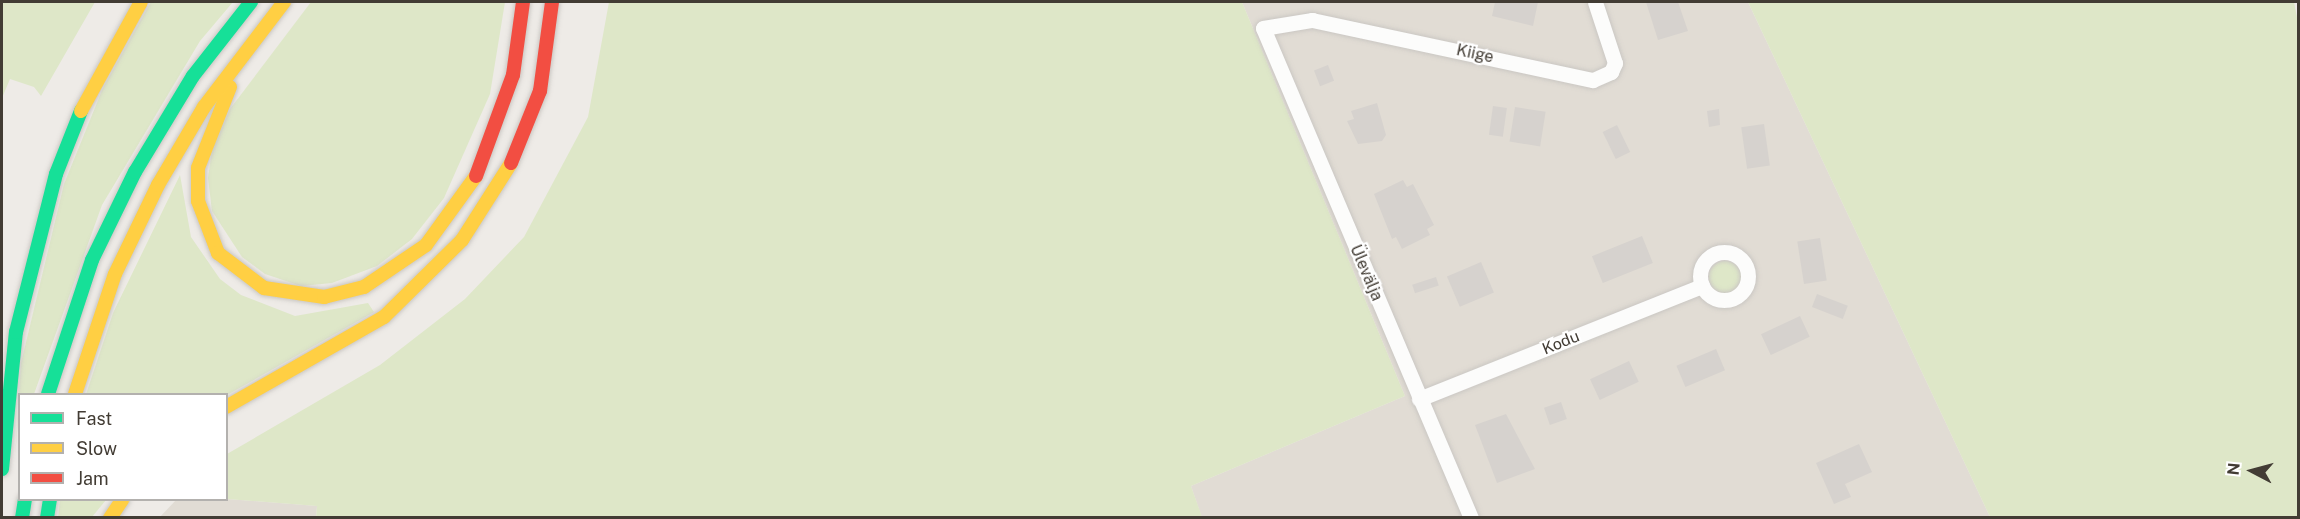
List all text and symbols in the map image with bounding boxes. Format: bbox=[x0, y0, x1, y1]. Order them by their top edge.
street label: Kiige bbox=[1455, 41, 1495, 67]
street label: Ülevälja bbox=[1346, 242, 1386, 304]
street label: Kodu bbox=[1540, 327, 1582, 359]
legend bbox=[18, 393, 228, 501]
text: Fast bbox=[76, 408, 112, 429]
text: Slow bbox=[76, 438, 117, 459]
north arrow bbox=[2222, 441, 2282, 501]
text: N bbox=[2223, 462, 2244, 476]
text: Jam bbox=[76, 468, 109, 489]

